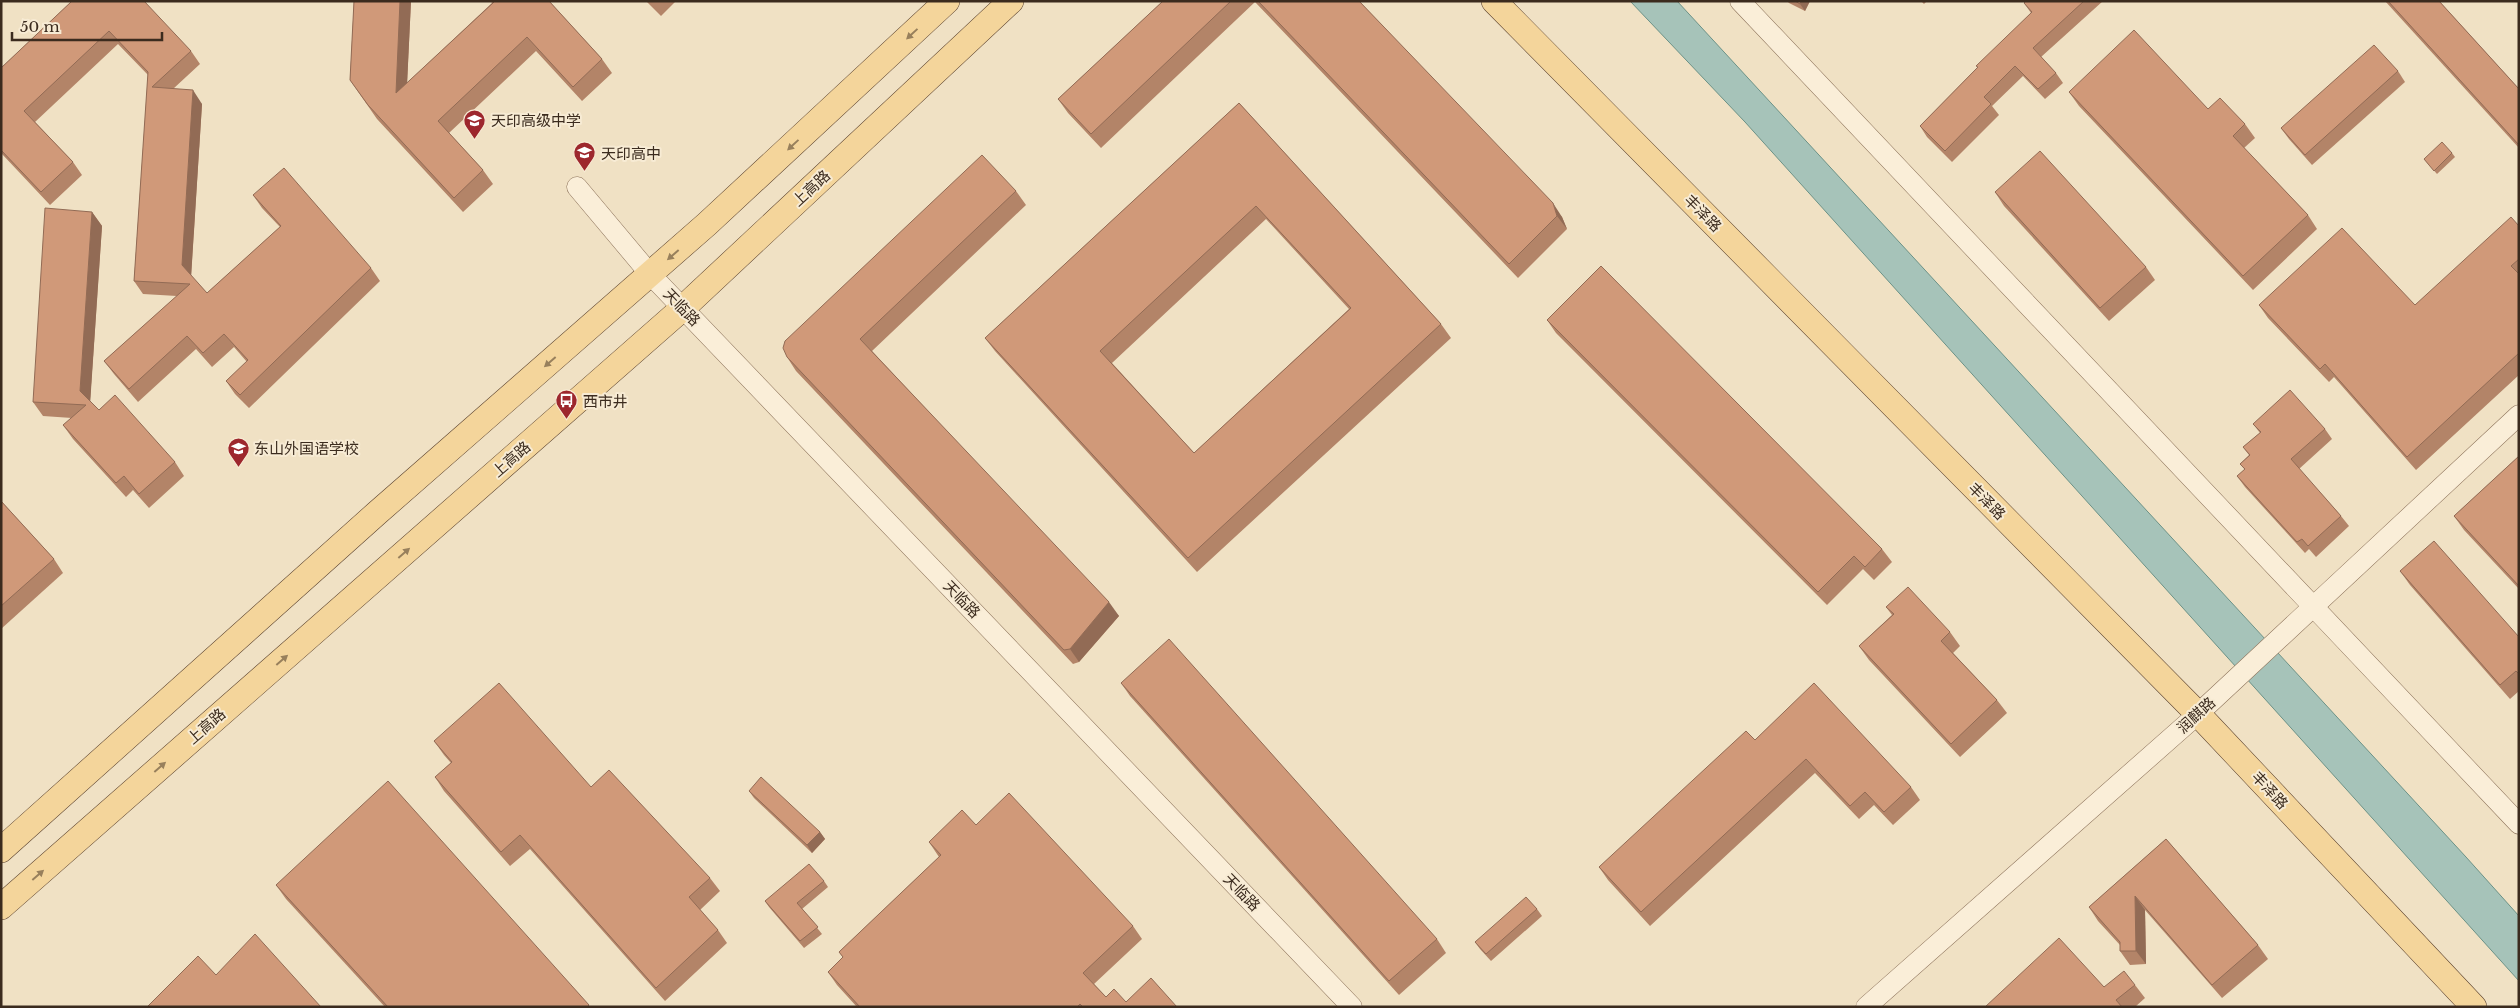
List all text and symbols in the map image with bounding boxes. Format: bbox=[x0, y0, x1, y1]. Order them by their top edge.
scale bar bbox=[12, 10, 162, 42]
text: 50 m bbox=[20, 17, 60, 36]
one-way arrow bbox=[906, 28, 918, 40]
school or university icon: 天印高级中学 bbox=[463, 108, 487, 139]
place label: 天印高级中学 bbox=[491, 111, 581, 130]
one-way arrow bbox=[787, 139, 799, 151]
school or university icon: 天印高中 bbox=[573, 141, 597, 172]
place label: 天印高中 bbox=[601, 144, 661, 163]
street label: 上高路 bbox=[788, 166, 834, 210]
street label: 丰泽路 bbox=[1680, 190, 1726, 236]
one-way arrow bbox=[666, 249, 679, 260]
street label: 天临路 bbox=[660, 284, 704, 330]
one-way arrow bbox=[544, 356, 557, 367]
bus stop icon: 西市井 bbox=[555, 389, 579, 420]
place label: 西市井 bbox=[583, 392, 628, 411]
school or university icon: 东山外国语学校 bbox=[226, 436, 250, 467]
street label: 上高路 bbox=[488, 437, 534, 481]
place label: 东山外国语学校 bbox=[254, 439, 359, 458]
street label: 丰泽路 bbox=[1964, 478, 2010, 524]
one-way arrow bbox=[397, 547, 410, 558]
street label: 天临路 bbox=[940, 576, 984, 622]
one-way arrow bbox=[275, 654, 287, 666]
street label: 润麒路 bbox=[2173, 693, 2219, 737]
street label: 上高路 bbox=[183, 704, 229, 748]
one-way arrow bbox=[153, 761, 165, 773]
street label: 丰泽路 bbox=[2248, 767, 2292, 813]
one-way arrow bbox=[31, 869, 43, 881]
street label: 天临路 bbox=[1220, 869, 1264, 915]

